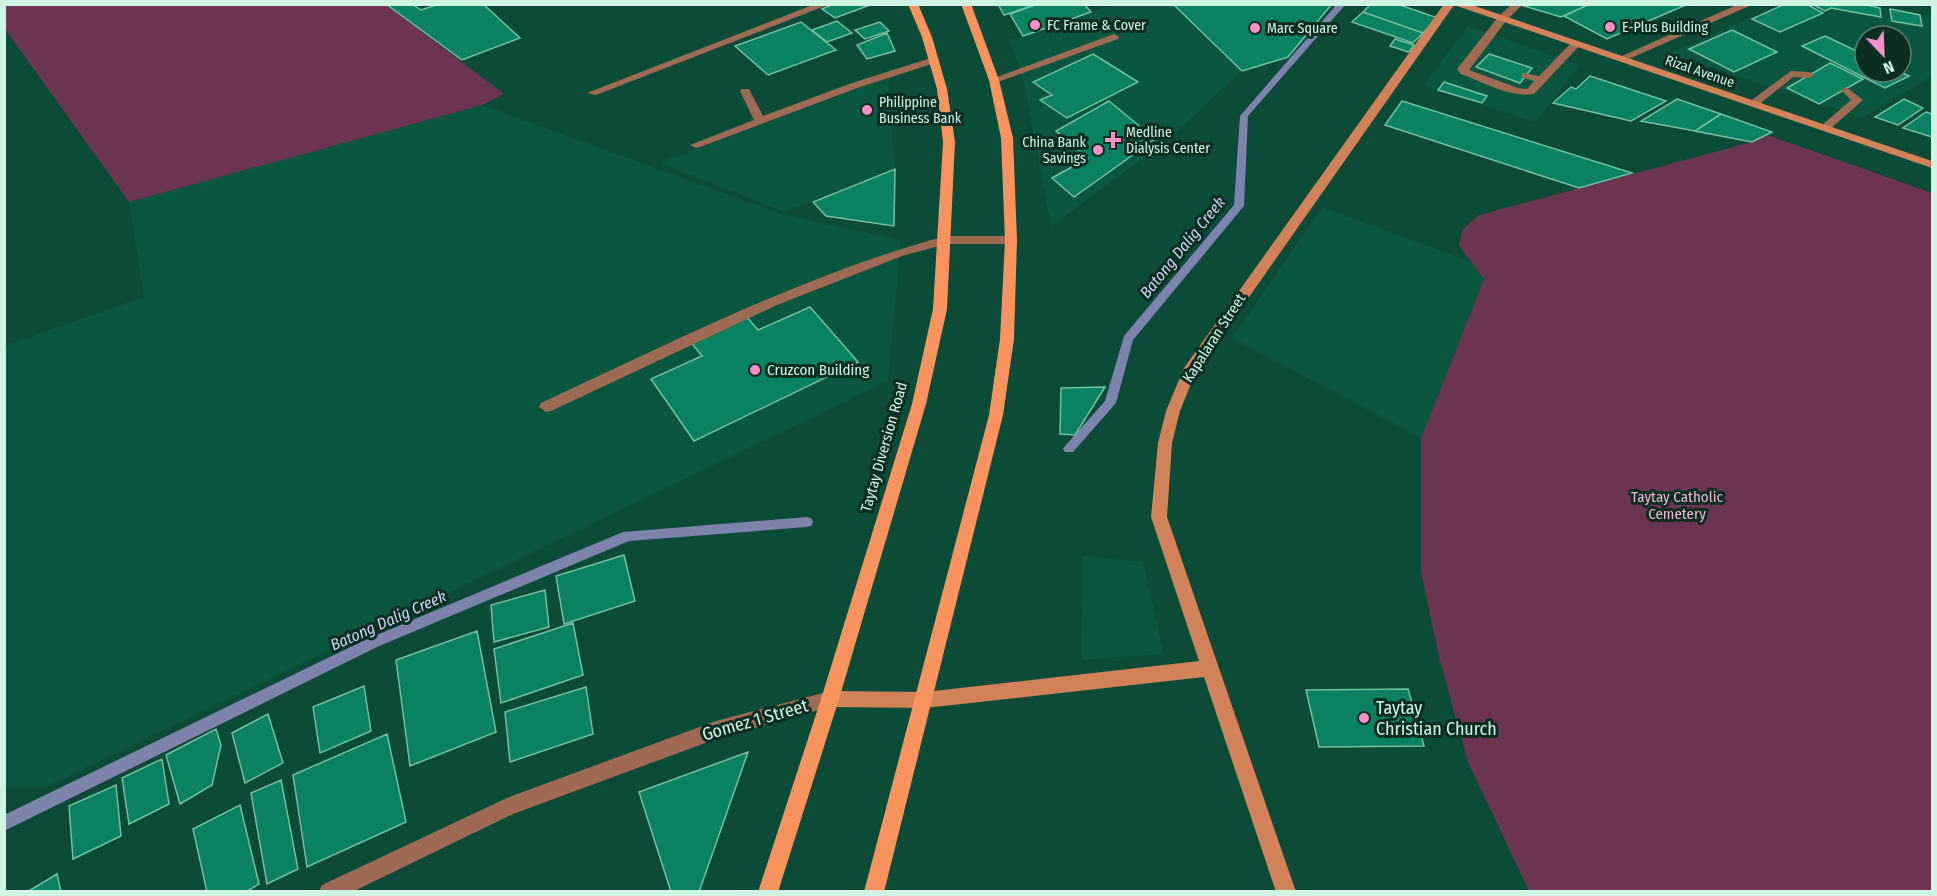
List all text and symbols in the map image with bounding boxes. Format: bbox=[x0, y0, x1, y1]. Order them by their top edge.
place label: FC Frame & Cover bbox=[1047, 17, 1146, 34]
marker: FC Frame & Cover bbox=[1028, 18, 1042, 32]
place label: E-Plus Building bbox=[1622, 19, 1708, 36]
place label: Marc Square bbox=[1267, 20, 1338, 37]
marker: E-Plus Building bbox=[1603, 20, 1617, 34]
marker: Marc Square bbox=[1248, 21, 1262, 35]
north arrow bbox=[1853, 24, 1913, 84]
street label: Rizal Avenue bbox=[1663, 52, 1737, 91]
text: N bbox=[1881, 57, 1897, 78]
place label: Philippine Business Bank bbox=[879, 94, 962, 127]
marker: Philippine Business Bank bbox=[860, 103, 874, 117]
place label: Medline Dialysis Center bbox=[1126, 124, 1210, 157]
marker: Medline Dialysis Center bbox=[1104, 131, 1122, 149]
place label: China Bank Savings bbox=[1022, 134, 1086, 167]
marker: China Bank Savings bbox=[1091, 143, 1105, 157]
water label: Batong Dalig Creek bbox=[1136, 193, 1229, 302]
street label: Kapalaran Street bbox=[1179, 290, 1249, 386]
place label: Cruzcon Building bbox=[767, 361, 869, 379]
marker: Cruzcon Building bbox=[748, 363, 762, 377]
street label: Taytay Diversion Road bbox=[857, 380, 911, 514]
park label: Taytay Catholic Cemetery bbox=[1631, 488, 1723, 523]
water label: Batong Dalig Creek bbox=[327, 586, 449, 654]
street label: Gomez 1 Street bbox=[699, 694, 811, 746]
place label: Taytay Christian Church bbox=[1376, 697, 1497, 740]
marker: Taytay Christian Church bbox=[1357, 711, 1371, 725]

